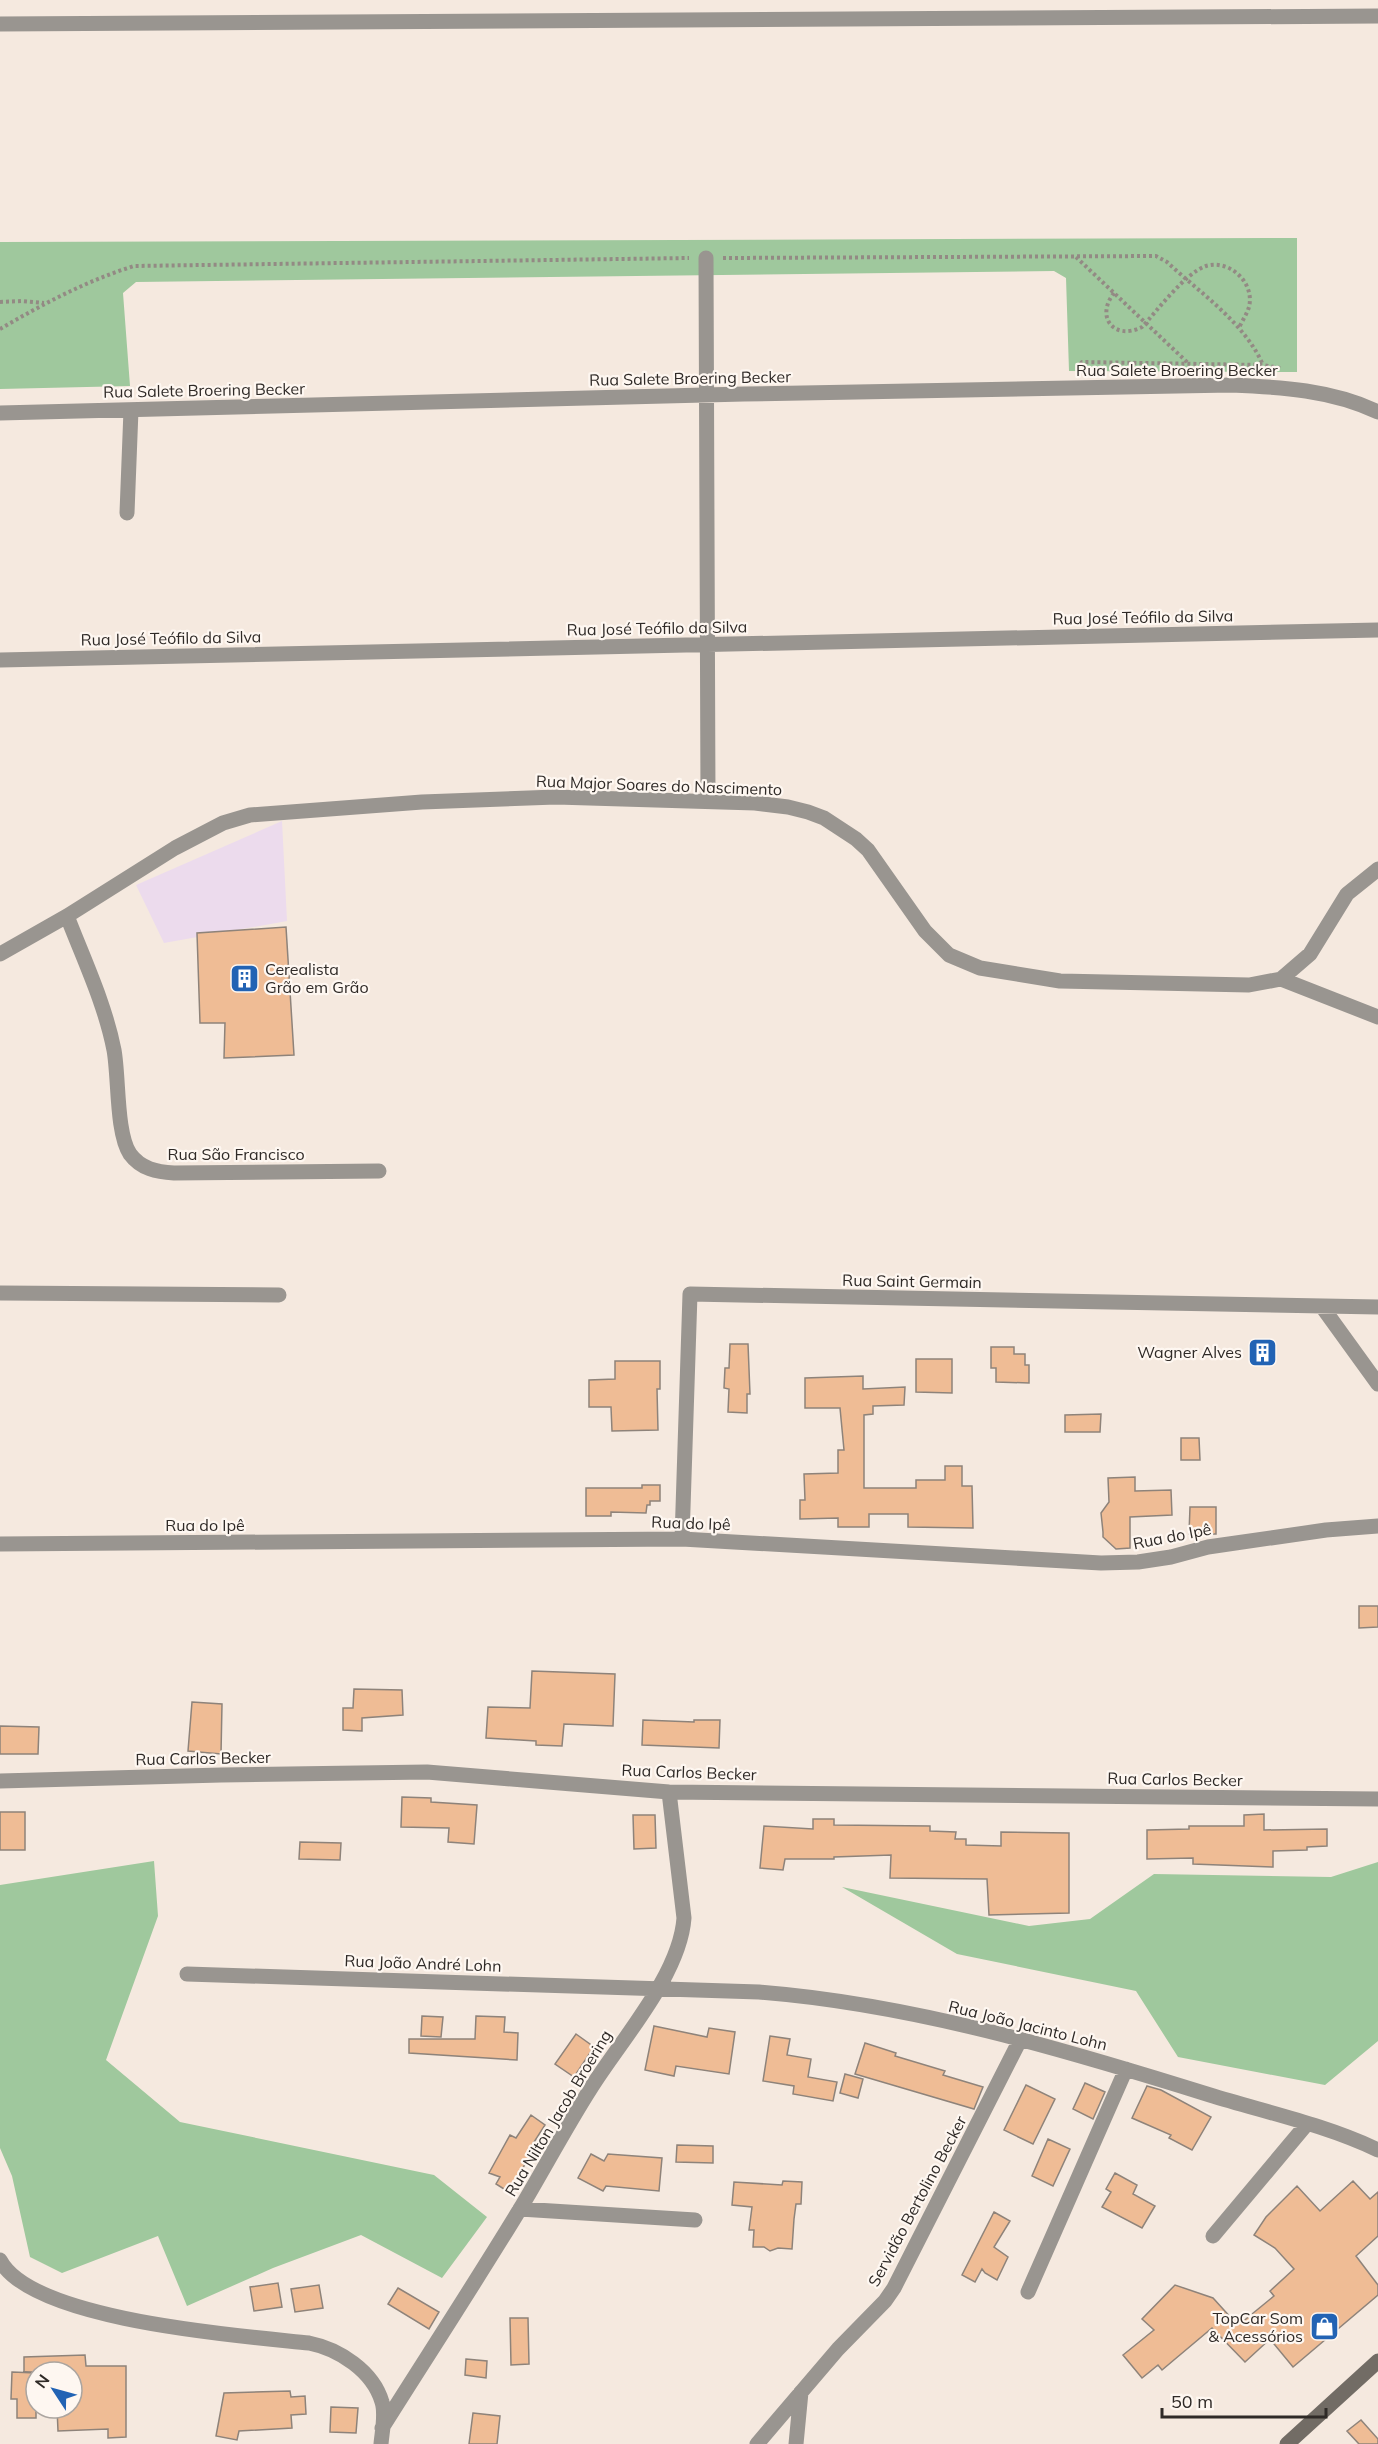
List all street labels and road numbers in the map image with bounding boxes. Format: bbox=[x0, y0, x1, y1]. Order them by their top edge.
street label: Rua Salete Broering Becker bbox=[1076, 360, 1278, 380]
street label: Rua Salete Broering Becker bbox=[589, 366, 791, 390]
street label: Rua Salete Broering Becker bbox=[103, 378, 305, 402]
street label: Rua José Teófilo da Silva bbox=[1052, 605, 1234, 629]
street label: Rua José Teófilo da Silva bbox=[566, 616, 748, 640]
street label: Rua José Teófilo da Silva bbox=[80, 626, 262, 650]
street label: Rua Major Soares do Nascimento bbox=[535, 771, 783, 799]
street label: Rua São Francisco bbox=[167, 1144, 305, 1164]
street label: Rua Saint Germain bbox=[842, 1270, 982, 1292]
street label: Rua do Ipê bbox=[651, 1512, 731, 1534]
street label: Rua do Ipê bbox=[165, 1515, 245, 1535]
street label: Rua do Ipê bbox=[1131, 1519, 1213, 1553]
street label: Rua Carlos Becker bbox=[135, 1747, 271, 1769]
street label: Rua Carlos Becker bbox=[621, 1760, 757, 1784]
street label: Rua Carlos Becker bbox=[1107, 1768, 1243, 1790]
street label: Rua João André Lohn bbox=[344, 1950, 502, 1976]
street label: Rua João Jacinto Lohn bbox=[947, 1996, 1109, 2054]
street label: Rua Nilton Jacob Broering bbox=[500, 2026, 616, 2200]
street label: Servidão Bertolino Becker bbox=[863, 2112, 971, 2290]

